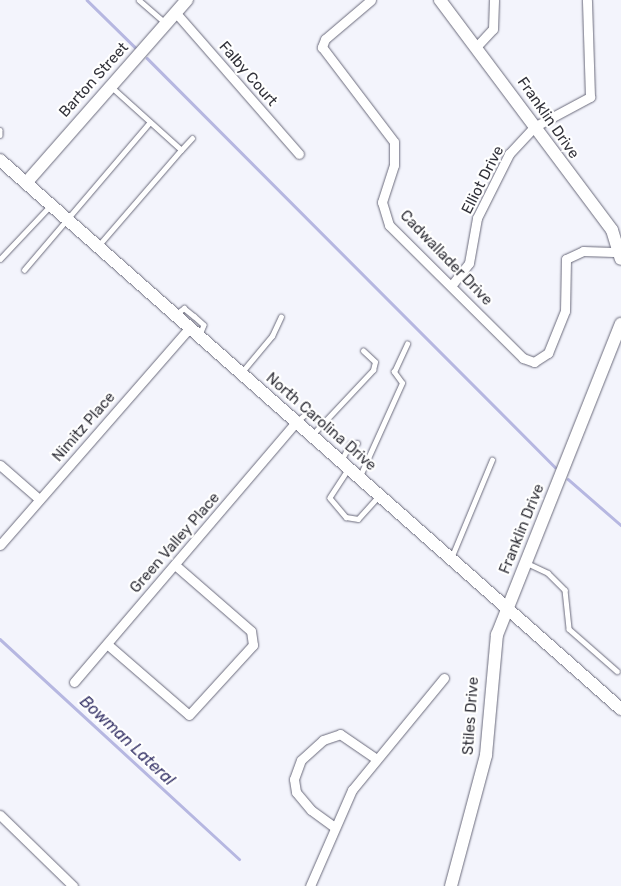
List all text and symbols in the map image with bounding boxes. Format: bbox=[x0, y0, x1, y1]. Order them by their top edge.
street label: Falby Court bbox=[215, 38, 281, 110]
street label: Barton Street bbox=[56, 39, 132, 121]
street label: Franklin Drive bbox=[513, 74, 583, 162]
street label: Elliot Drive bbox=[458, 143, 508, 217]
street label: Cadwallader Drive bbox=[396, 207, 496, 309]
street label: North Carolina Drive bbox=[262, 369, 380, 475]
street label: Nimitz Place bbox=[49, 388, 119, 466]
street label: Franklin Drive bbox=[496, 481, 548, 577]
street label: Green Valley Place bbox=[126, 489, 224, 597]
street label: Stiles Drive bbox=[459, 676, 483, 756]
water label: Bowman Lateral bbox=[76, 692, 178, 790]

